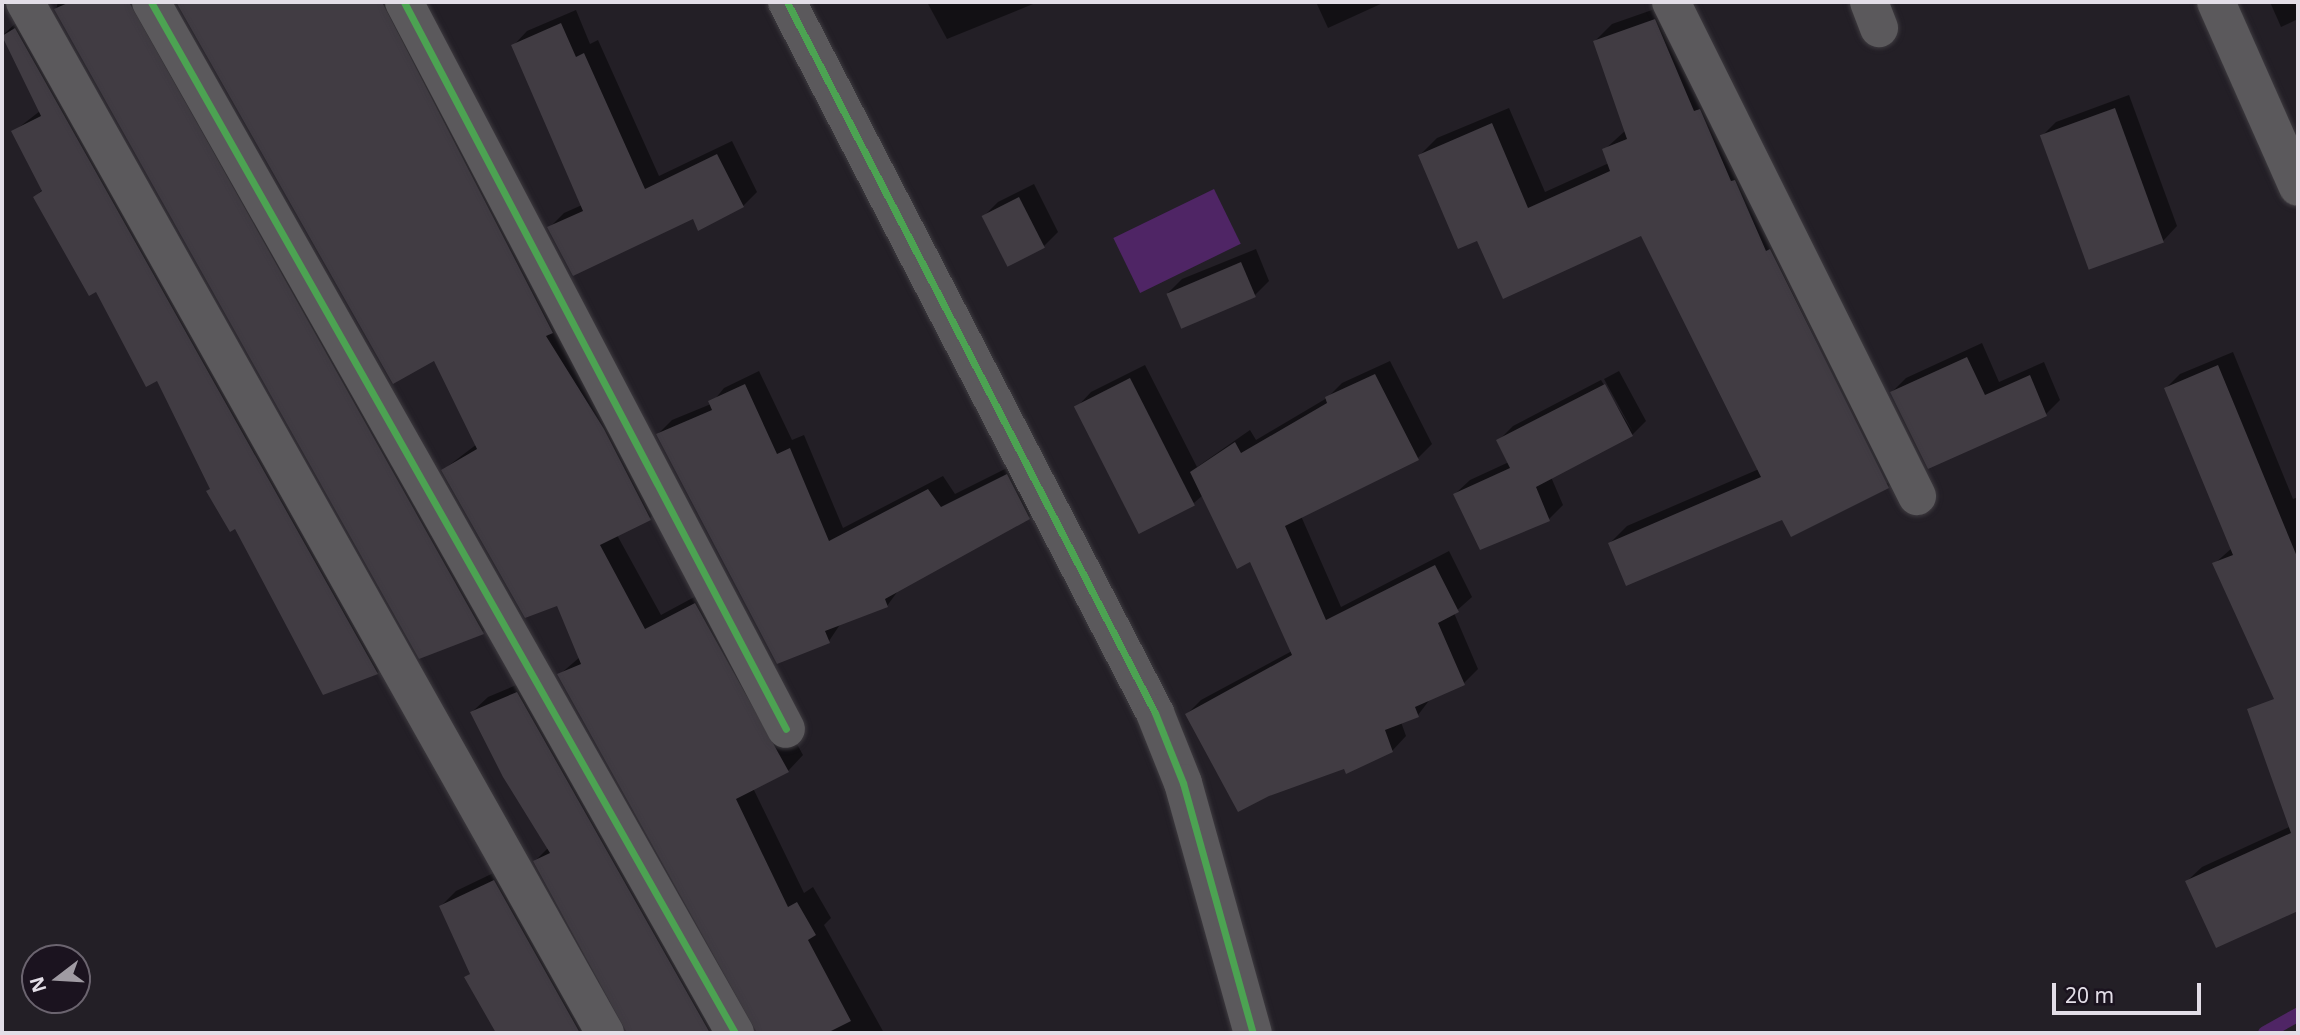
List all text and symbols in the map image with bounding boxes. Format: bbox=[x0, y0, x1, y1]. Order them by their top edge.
north arrow bbox=[21, 944, 91, 1014]
scale bar bbox=[2055, 968, 2204, 1012]
text: N bbox=[23, 973, 53, 996]
text: 20 m bbox=[2065, 981, 2114, 1009]

